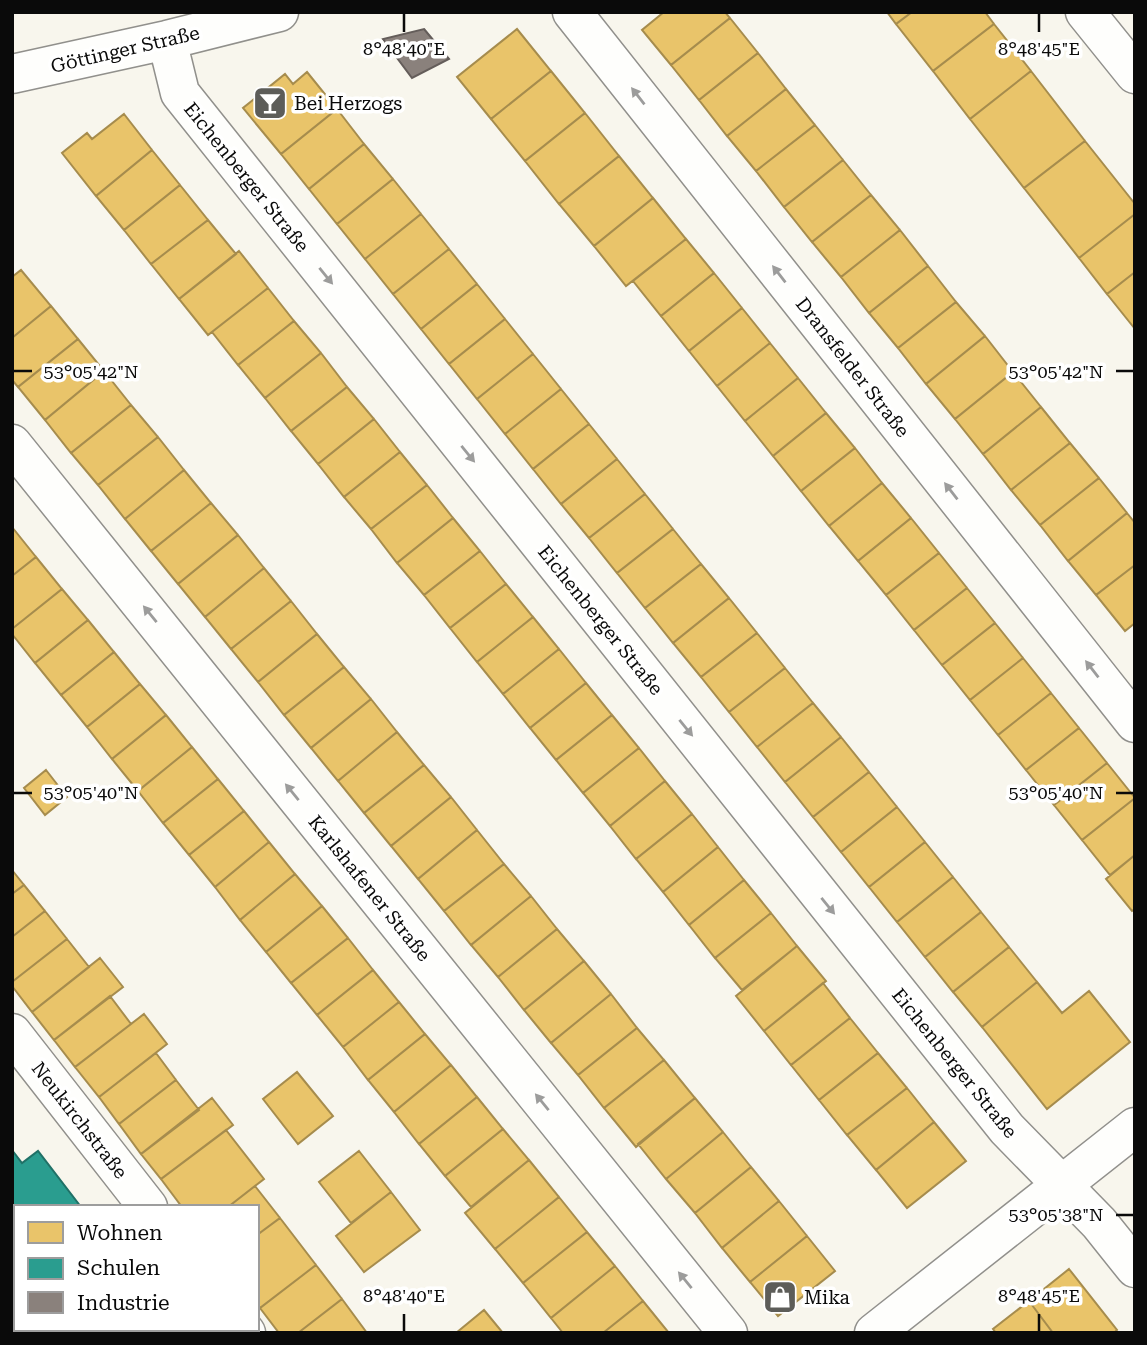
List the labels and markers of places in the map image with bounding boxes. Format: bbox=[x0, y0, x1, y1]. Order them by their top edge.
bar icon: Bei Herzogs bbox=[251, 84, 289, 122]
place label: Bei Herzogs bbox=[294, 92, 402, 115]
shop icon: Mika bbox=[761, 1278, 799, 1316]
place label: Mika bbox=[804, 1286, 851, 1309]

